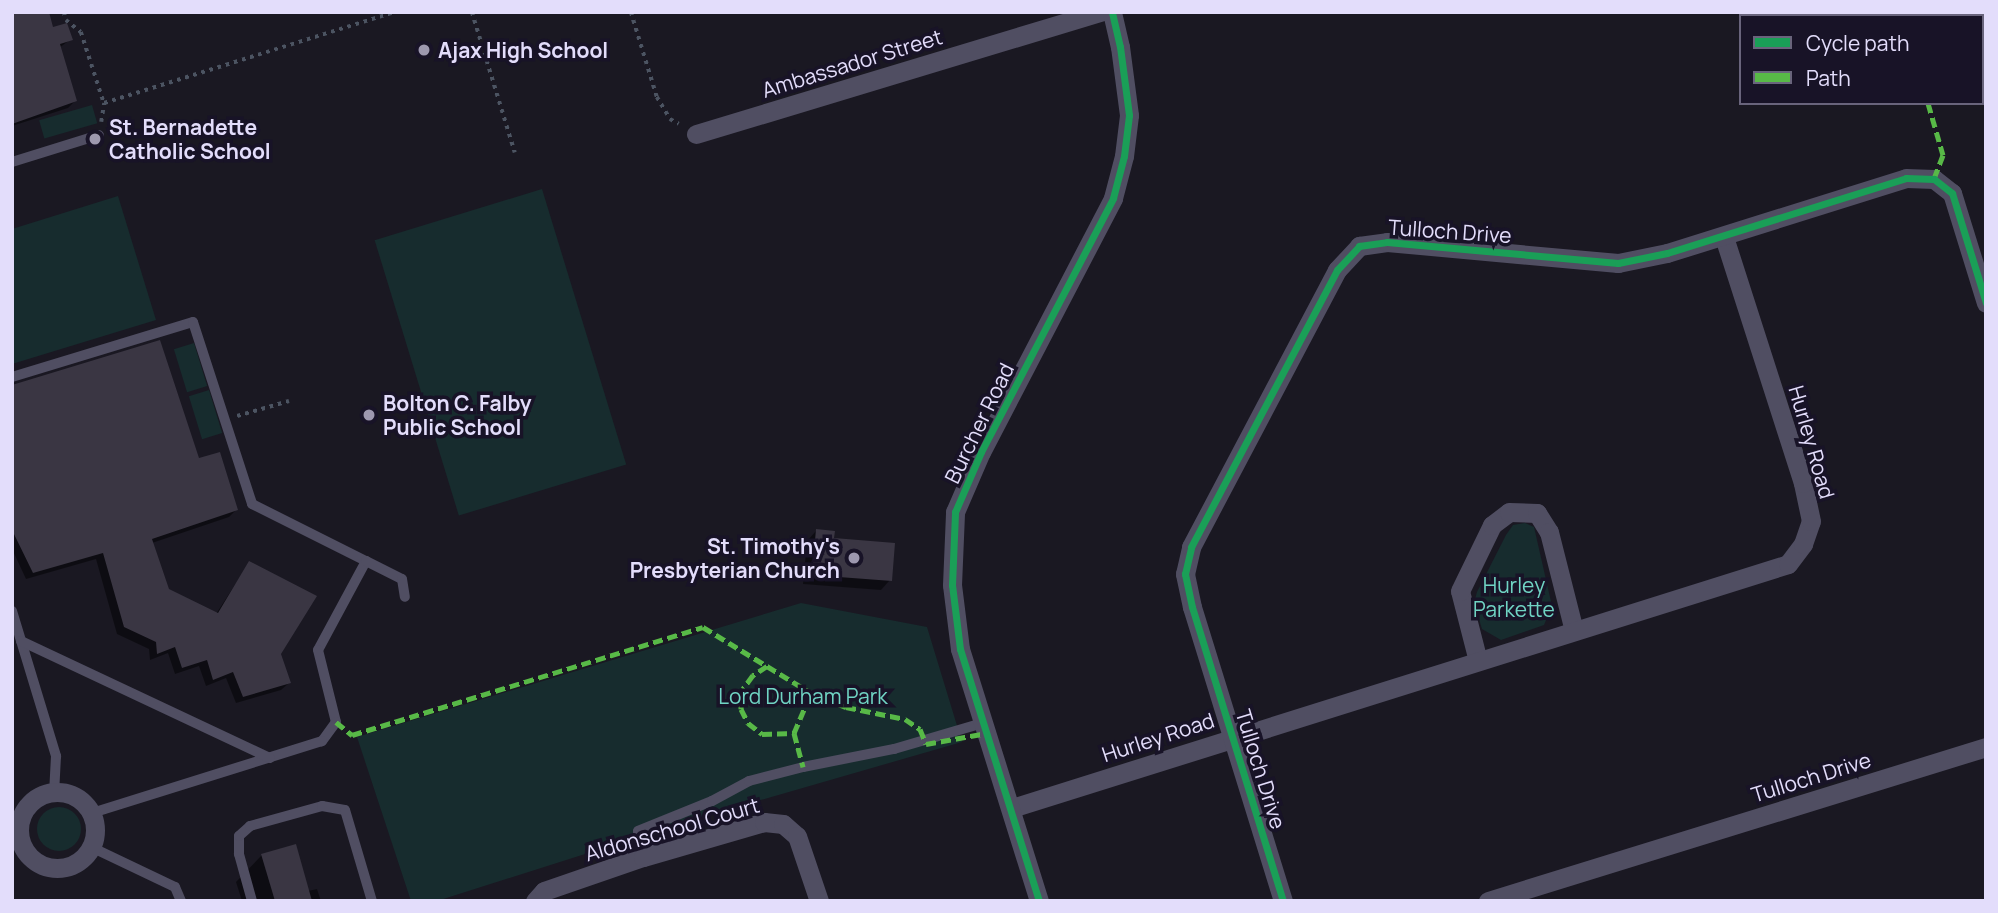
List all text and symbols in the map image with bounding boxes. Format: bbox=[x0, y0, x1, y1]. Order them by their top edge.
legend bbox=[1739, 14, 1984, 105]
street label: Ambassador Street bbox=[759, 24, 945, 102]
text: Cycle path bbox=[1806, 29, 1909, 57]
place label: Ajax High School bbox=[438, 37, 608, 63]
marker: Ajax High School bbox=[416, 42, 432, 58]
text: Path bbox=[1806, 64, 1851, 92]
place label: St. Bernadette Catholic School bbox=[109, 114, 271, 164]
marker: St. Bernadette Catholic School bbox=[87, 131, 103, 147]
street label: Tulloch Drive bbox=[1387, 214, 1513, 248]
street label: Burcher Road bbox=[939, 359, 1019, 487]
street label: Hurley Road bbox=[1784, 383, 1840, 501]
place label: Bolton C. Falby Public School bbox=[383, 390, 531, 440]
marker: Bolton C. Falby Public School bbox=[361, 407, 377, 423]
place label: St. Timothy's Presbyterian Church bbox=[630, 533, 840, 583]
marker: St. Timothy's Presbyterian Church bbox=[846, 550, 862, 566]
park label: Hurley Parkette bbox=[1473, 572, 1555, 622]
park label: Lord Durham Park bbox=[718, 683, 888, 709]
street label: Tulloch Drive bbox=[1231, 706, 1291, 832]
street label: Hurley Road bbox=[1099, 707, 1217, 767]
street label: Tulloch Drive bbox=[1748, 747, 1874, 807]
street label: Aldonschool Court bbox=[582, 792, 762, 866]

